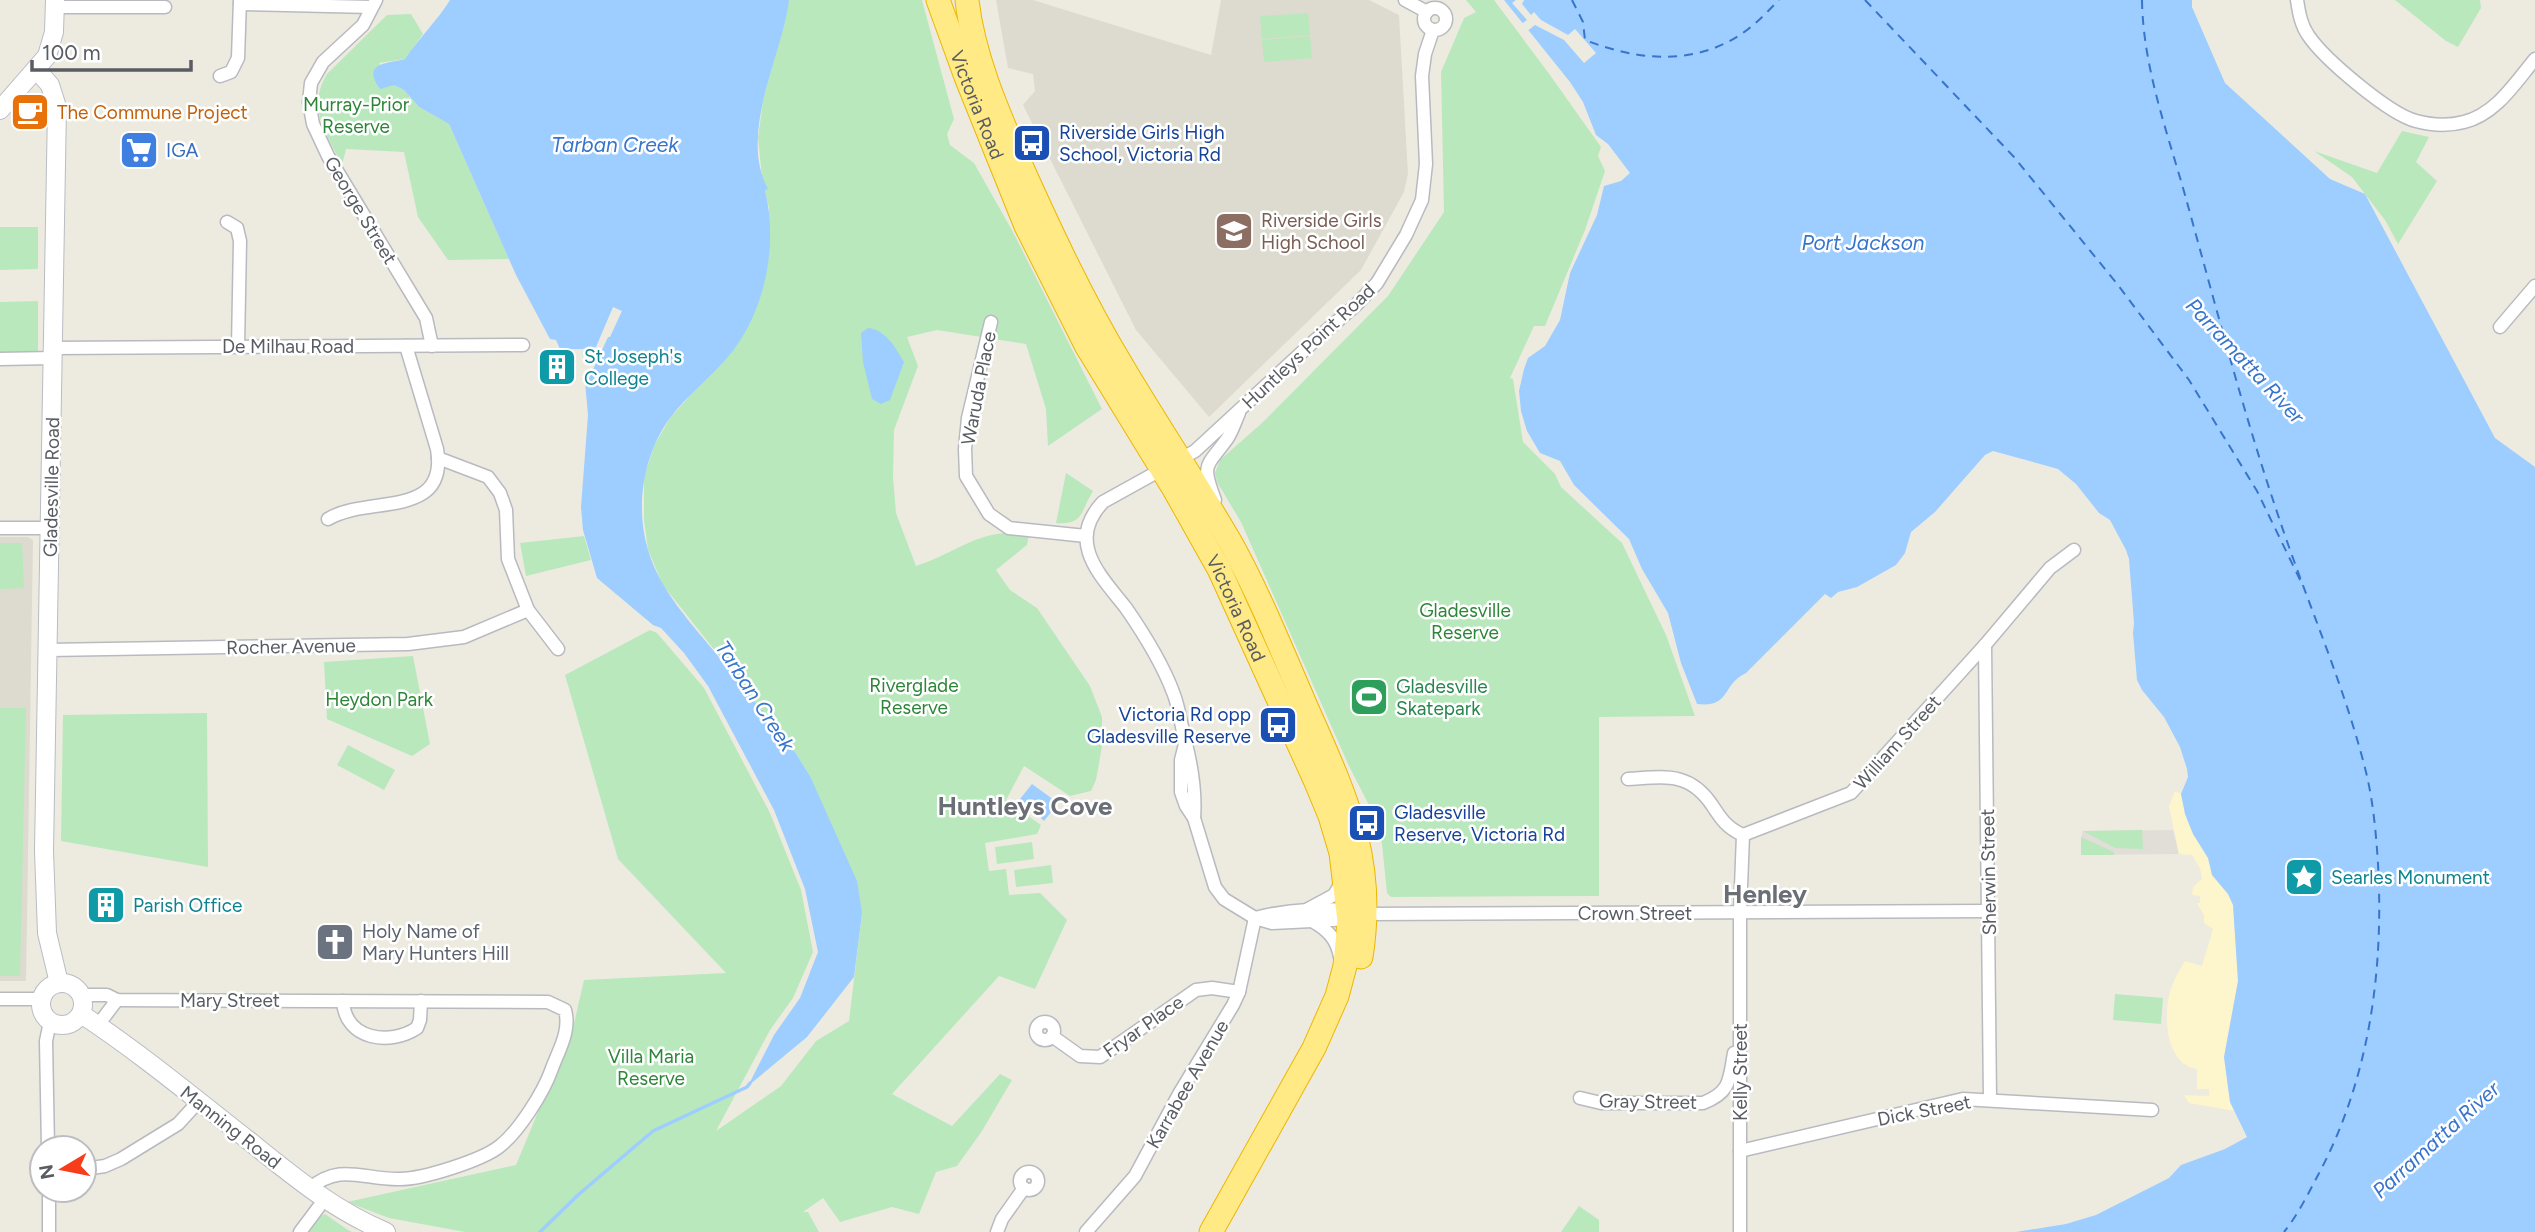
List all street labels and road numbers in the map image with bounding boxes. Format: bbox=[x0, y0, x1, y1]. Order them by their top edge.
street label: Victoria Road bbox=[945, 47, 1009, 163]
street label: George Street bbox=[319, 152, 402, 268]
street label: Huntleys Point Road bbox=[1237, 279, 1379, 414]
street label: Waruda Place bbox=[956, 329, 1001, 447]
street label: De Milhau Road bbox=[222, 335, 354, 358]
street label: Gladesville Road bbox=[39, 417, 64, 557]
street label: Victoria Road bbox=[1201, 551, 1270, 665]
street label: Rocher Avenue bbox=[226, 634, 356, 659]
street label: William Street bbox=[1849, 690, 1946, 794]
street label: Sherwin Street bbox=[1976, 808, 2001, 936]
street label: Crown Street bbox=[1578, 902, 1692, 925]
street label: Mary Street bbox=[180, 989, 280, 1012]
street label: Fryar Place bbox=[1099, 990, 1188, 1062]
street label: Karrabee Avenue bbox=[1141, 1016, 1234, 1153]
street label: Kelly Street bbox=[1729, 1023, 1752, 1121]
street label: Manning Road bbox=[176, 1081, 286, 1174]
street label: Gray Street bbox=[1599, 1089, 1697, 1114]
street label: Dick Street bbox=[1875, 1090, 1973, 1131]

